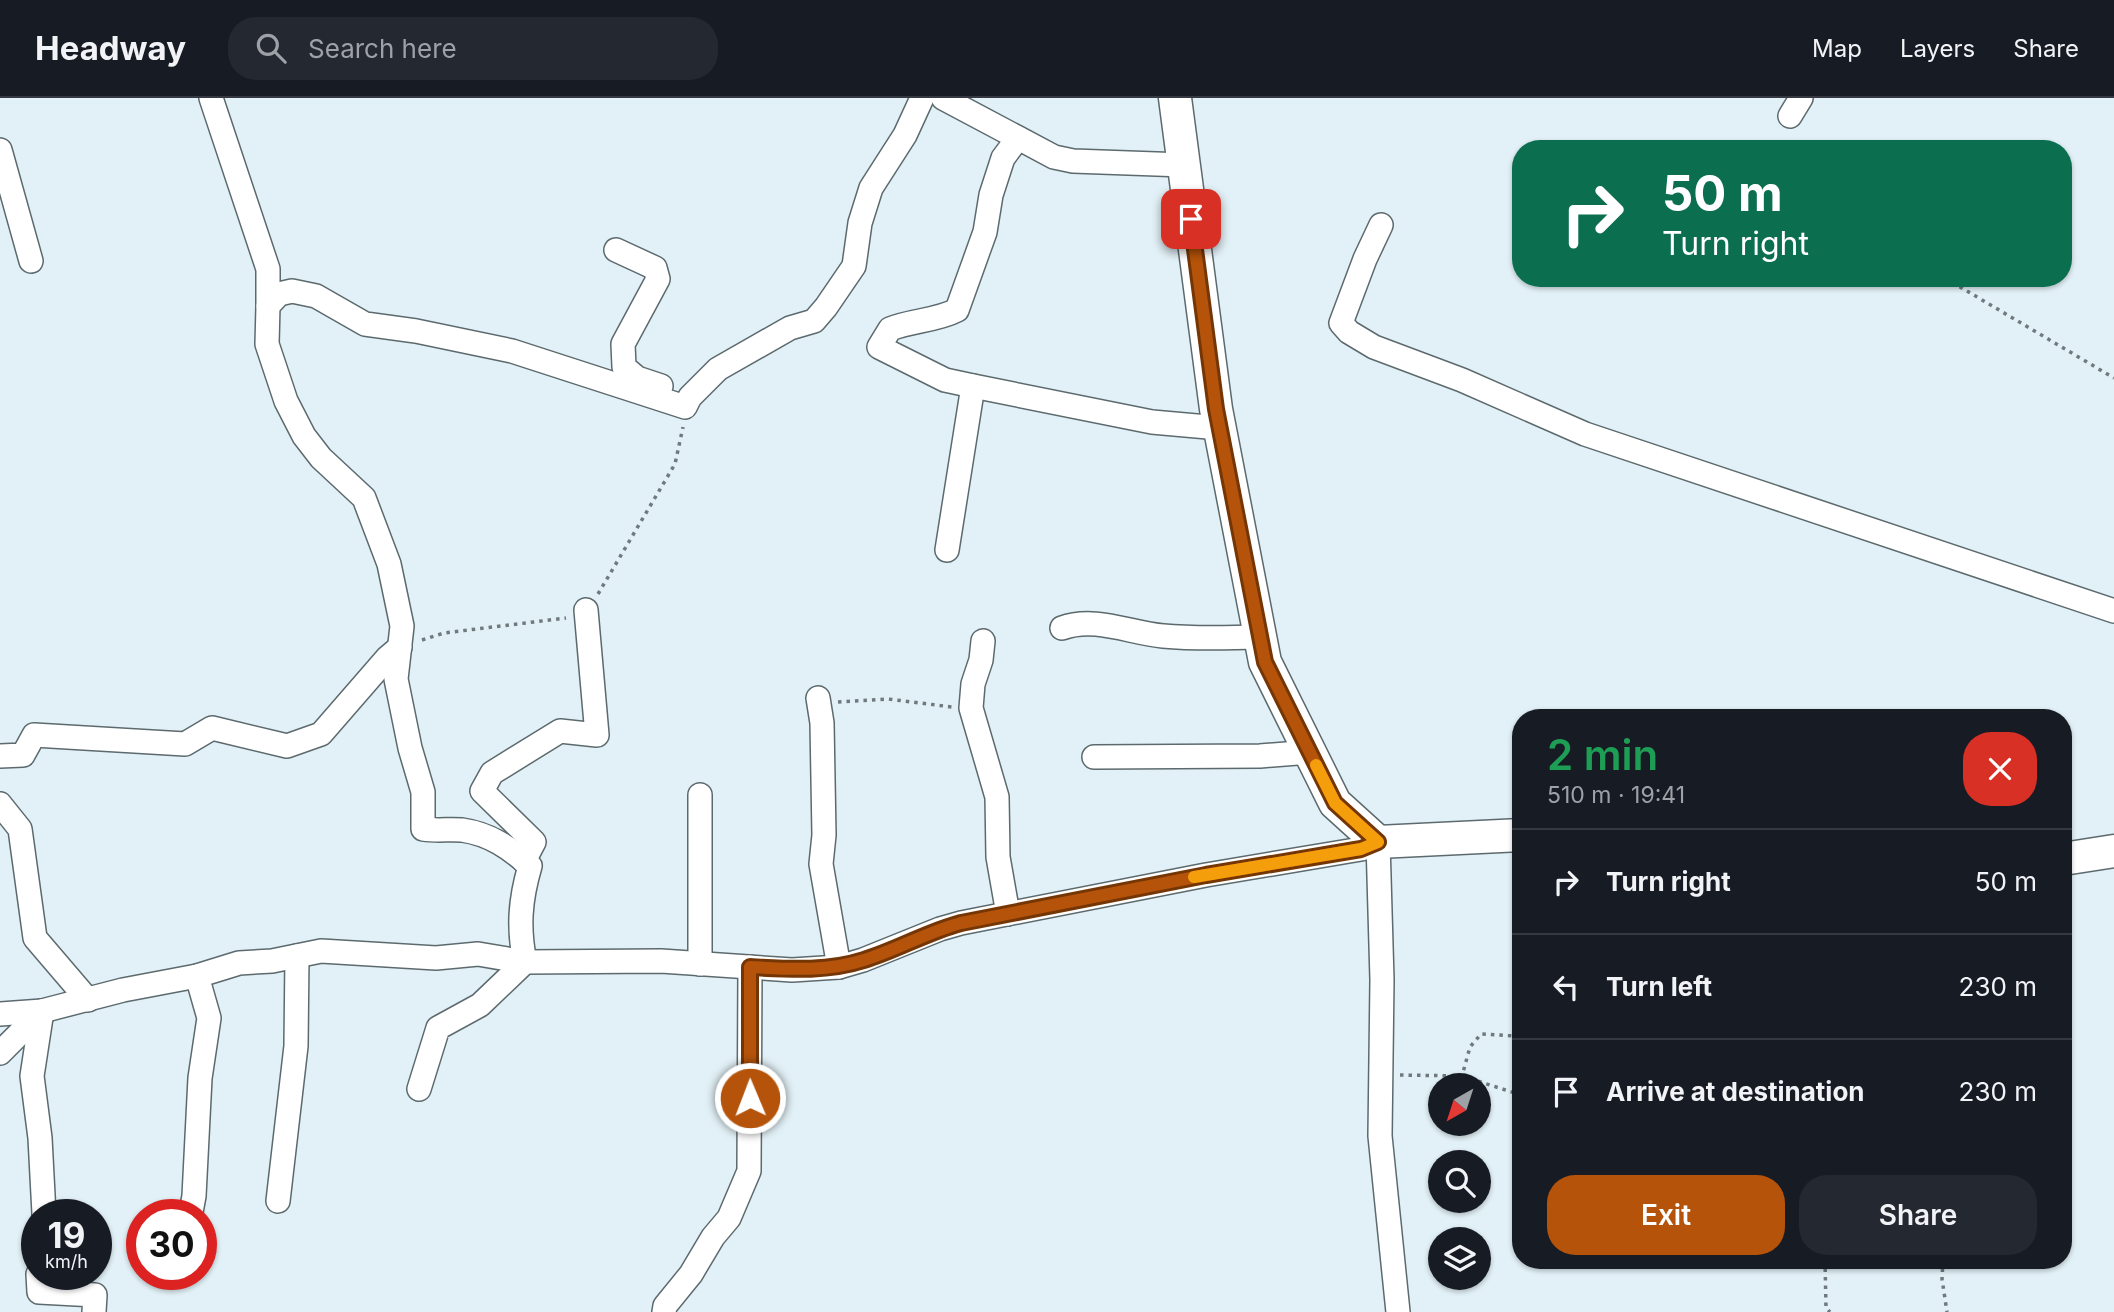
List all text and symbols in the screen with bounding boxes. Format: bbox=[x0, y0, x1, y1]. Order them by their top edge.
search box bbox=[228, 17, 718, 80]
text: Headway bbox=[35, 28, 186, 68]
icon: search bbox=[252, 29, 290, 67]
text: Search here bbox=[308, 33, 457, 64]
text: Map bbox=[1812, 34, 1862, 63]
text: Layers bbox=[1900, 34, 1975, 63]
text: Share bbox=[2013, 34, 2079, 63]
text: 50 m bbox=[1662, 164, 1783, 223]
icon: right bbox=[1547, 168, 1638, 259]
pin bbox=[1161, 189, 1221, 249]
icon: arrive bbox=[1172, 200, 1210, 238]
text: Turn right bbox=[1662, 224, 1809, 263]
text: 2 min bbox=[1547, 729, 1658, 780]
button: close bbox=[1963, 732, 2037, 806]
text: 510 m · 19:41 bbox=[1547, 781, 1685, 809]
icon: right bbox=[1547, 863, 1585, 901]
text: Turn right bbox=[1606, 866, 1731, 897]
text: 50 m bbox=[1975, 866, 2037, 897]
icon: left bbox=[1547, 968, 1585, 1006]
text: Turn left bbox=[1606, 971, 1712, 1002]
text: 230 m bbox=[1959, 971, 2037, 1002]
position arrow bbox=[713, 1061, 787, 1135]
north arrow bbox=[1428, 1073, 1491, 1136]
map controls bbox=[1428, 1073, 1491, 1290]
icon: arrive bbox=[1547, 1073, 1585, 1111]
text: Arrive at destination bbox=[1606, 1076, 1865, 1107]
text: 230 m bbox=[1959, 1076, 2037, 1107]
button: search bbox=[1428, 1150, 1491, 1213]
button: Exit bbox=[1547, 1175, 1785, 1255]
button: Share bbox=[1799, 1175, 2037, 1255]
speed limit sign: 30 bbox=[126, 1199, 217, 1290]
text: 19 bbox=[48, 1214, 85, 1256]
button: layers bbox=[1428, 1227, 1491, 1290]
text: km/h bbox=[45, 1251, 88, 1272]

